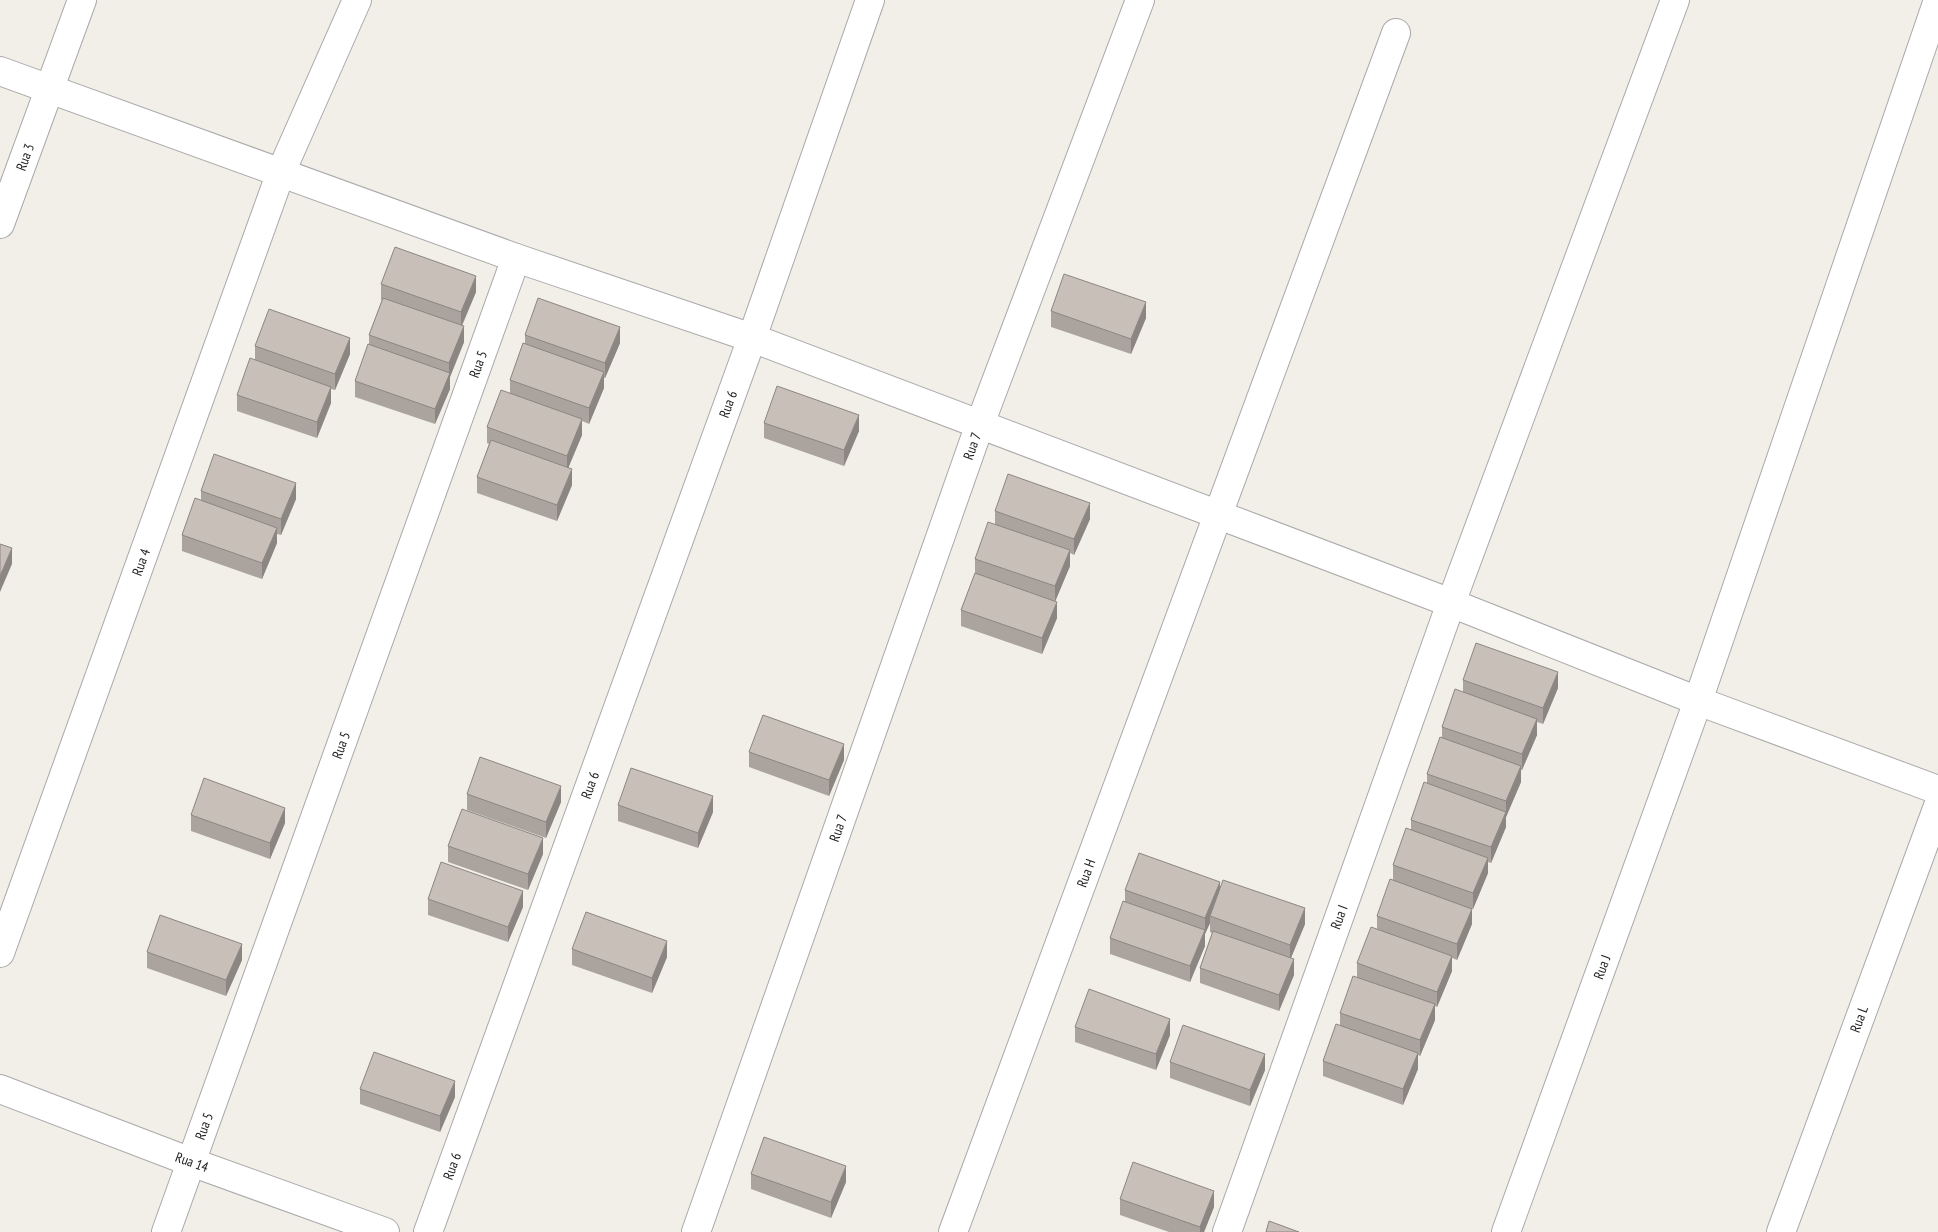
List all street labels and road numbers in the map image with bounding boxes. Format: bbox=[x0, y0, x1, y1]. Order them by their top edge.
street label: Rua 3 bbox=[12, 141, 38, 173]
street label: Rua 5 bbox=[465, 348, 491, 380]
street label: Rua 6 bbox=[715, 388, 741, 420]
street label: Rua 7 bbox=[959, 430, 985, 462]
street label: Rua 4 bbox=[128, 545, 154, 578]
street label: Rua 5 bbox=[328, 729, 354, 761]
street label: Rua 6 bbox=[577, 769, 603, 801]
street label: Rua 7 bbox=[825, 812, 851, 844]
street label: Rua H bbox=[1073, 856, 1099, 890]
street label: Rua I bbox=[1326, 902, 1352, 932]
street label: Rua J bbox=[1589, 952, 1615, 982]
street label: Rua L bbox=[1846, 1003, 1872, 1035]
street label: Rua 5 bbox=[191, 1110, 217, 1142]
street label: Rua 14 bbox=[173, 1148, 212, 1177]
street label: Rua 6 bbox=[439, 1150, 465, 1182]

